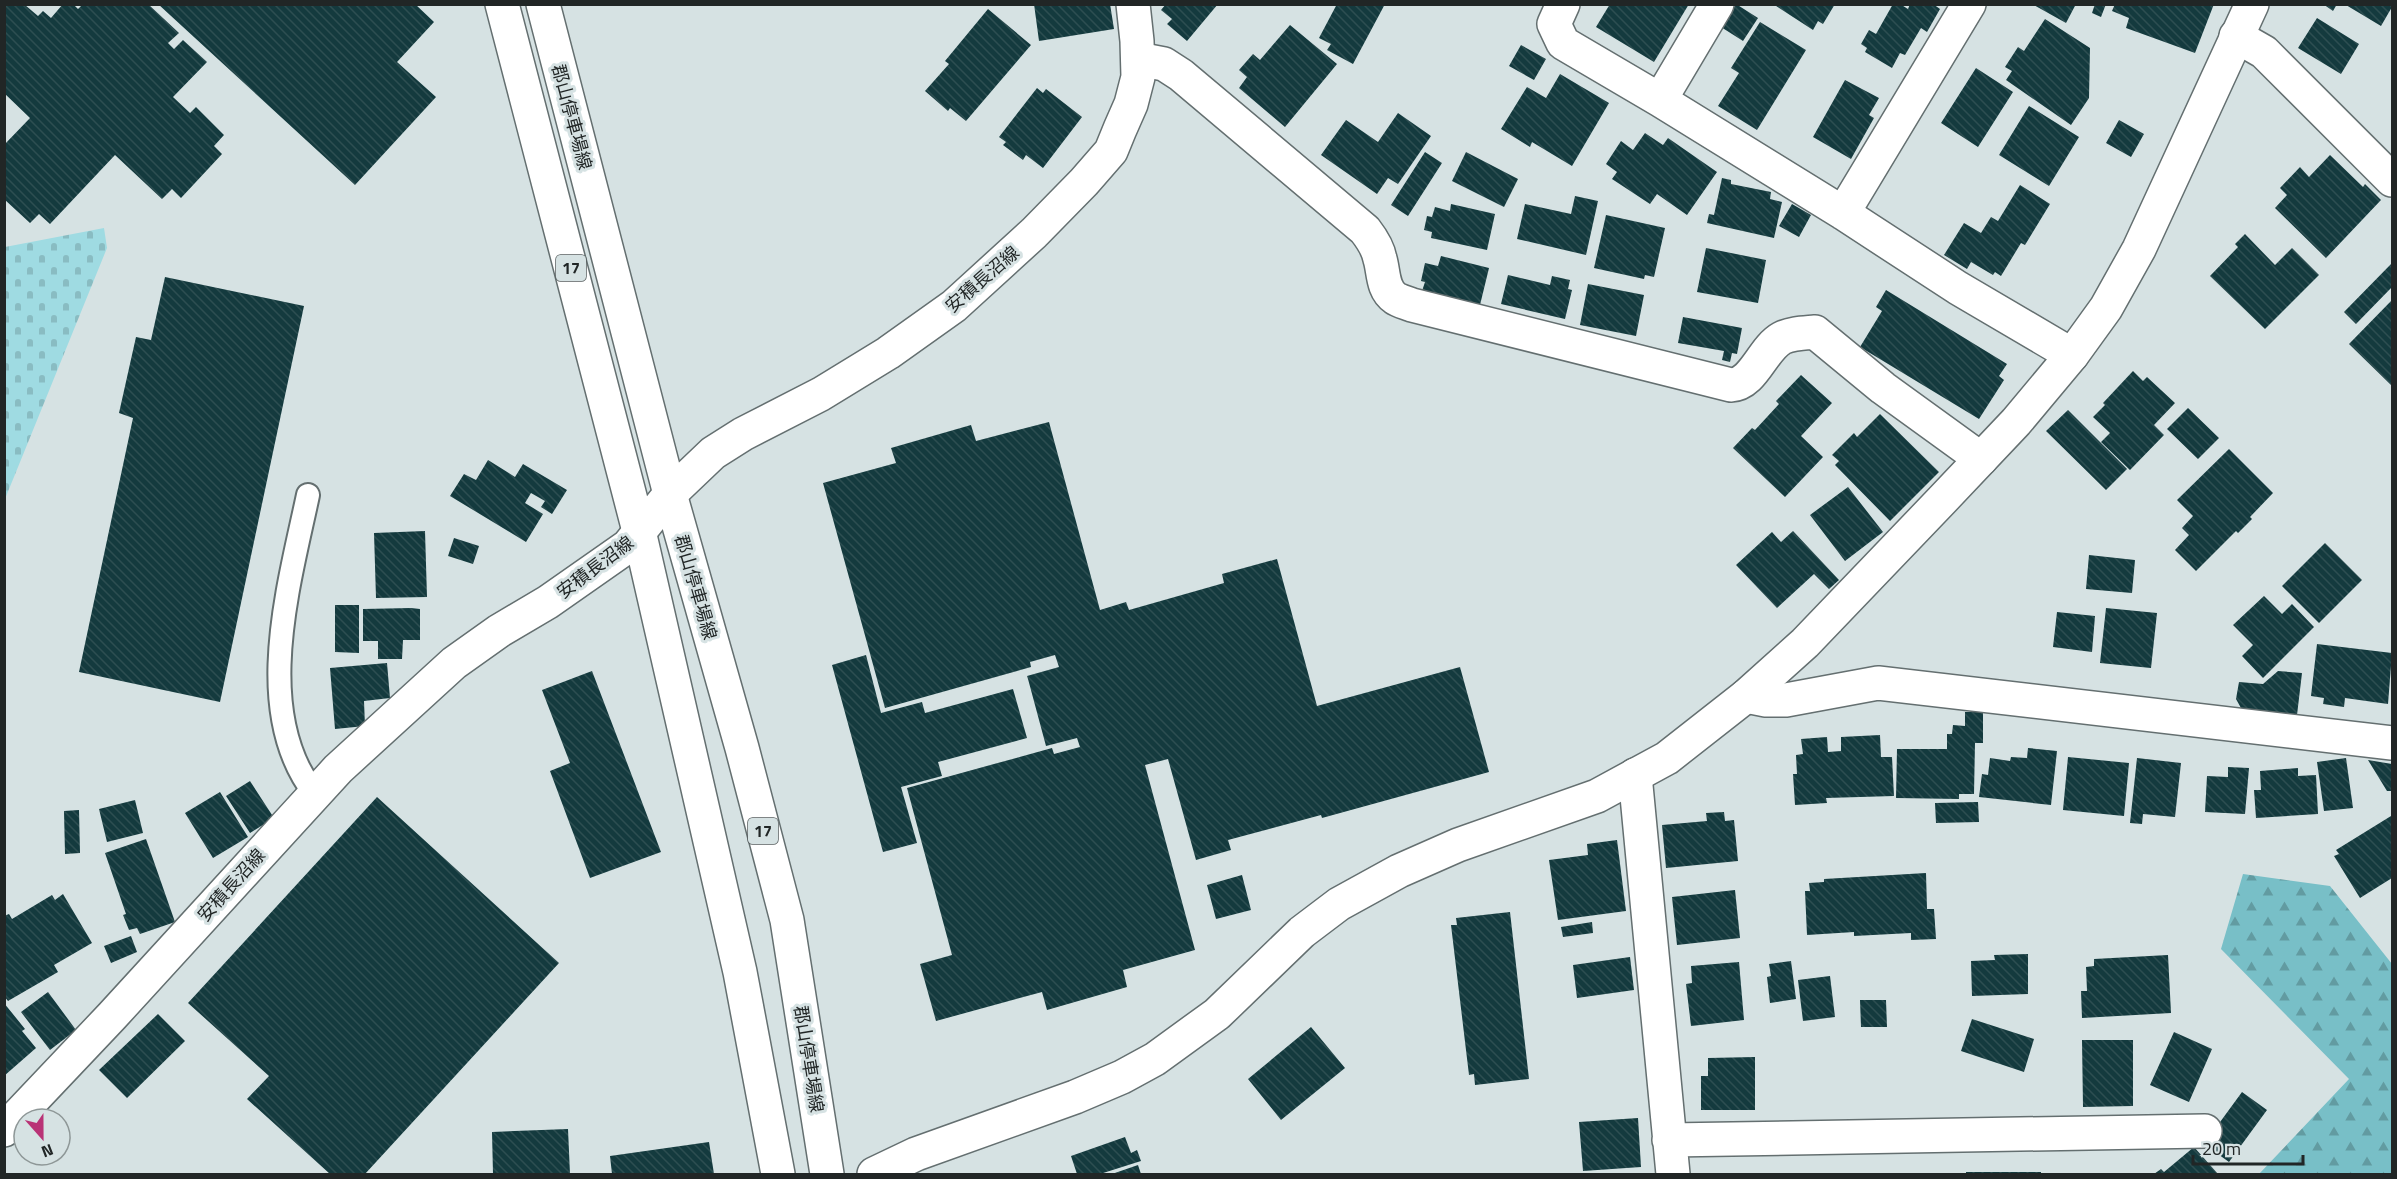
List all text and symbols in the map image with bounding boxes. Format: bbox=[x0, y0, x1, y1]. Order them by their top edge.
street label: 郡山停車場線 bbox=[545, 61, 599, 173]
street label: 安積長沼線 bbox=[939, 239, 1025, 319]
road number: 17 bbox=[556, 255, 586, 281]
street label: 安積長沼線 bbox=[551, 529, 639, 605]
street label: 郡山停車場線 bbox=[668, 531, 724, 643]
road number: 17 bbox=[748, 818, 778, 844]
street label: 安積長沼線 bbox=[191, 843, 271, 927]
street label: 郡山停車場線 bbox=[787, 1004, 831, 1114]
north arrow bbox=[12, 1107, 72, 1167]
scale bar bbox=[2193, 1128, 2302, 1166]
text: 20 m bbox=[2202, 1135, 2241, 1162]
text: N bbox=[38, 1138, 57, 1164]

